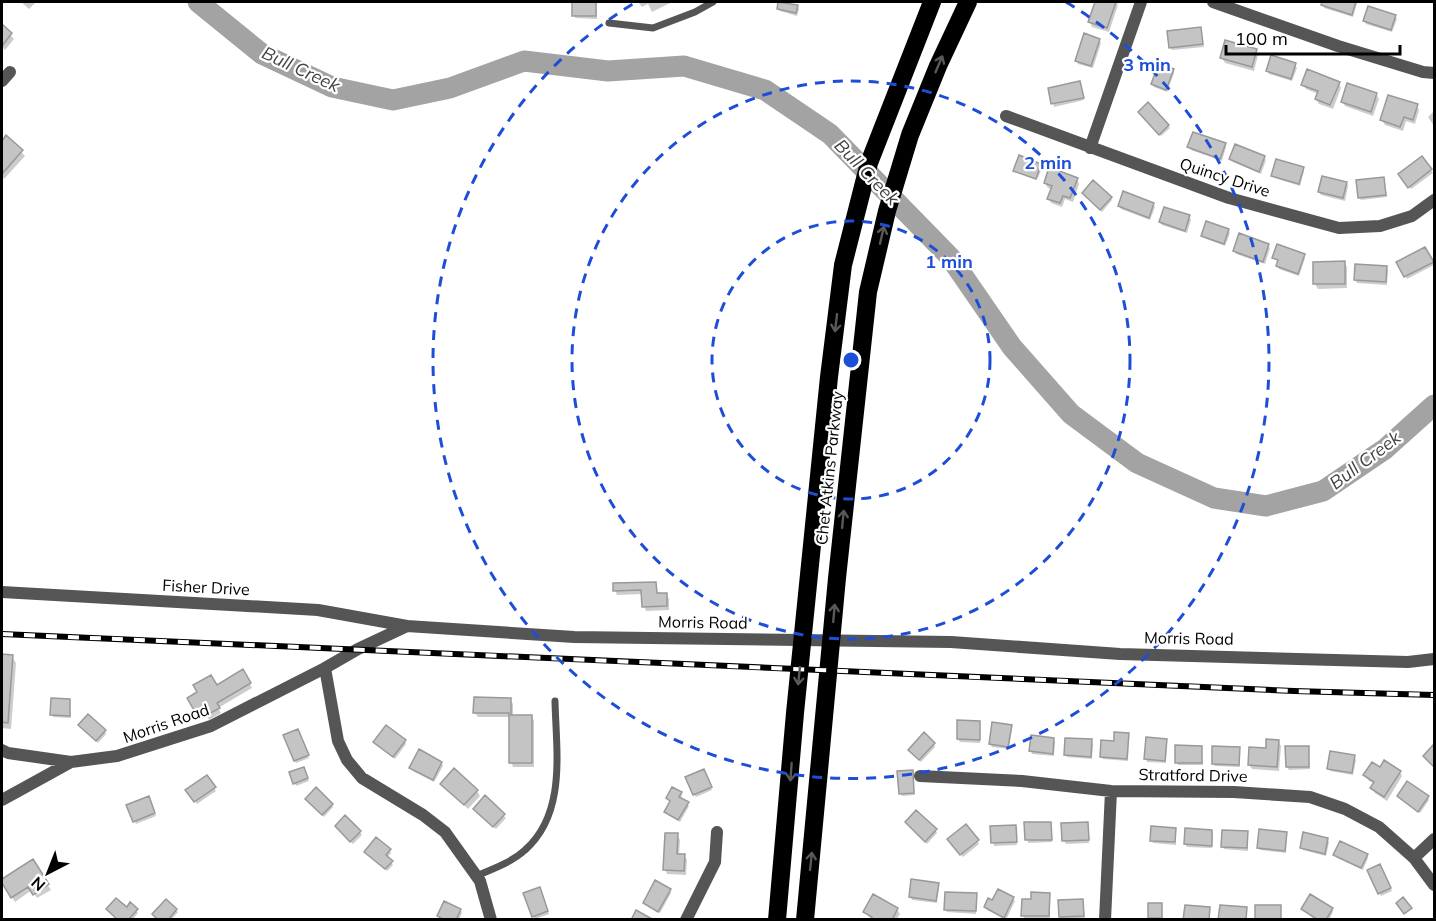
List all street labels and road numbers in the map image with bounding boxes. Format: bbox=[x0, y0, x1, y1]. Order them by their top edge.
street label: Quincy Drive bbox=[1177, 153, 1273, 201]
street label: Chet Atkins Parkway bbox=[811, 390, 847, 546]
street label: Fisher Drive bbox=[162, 575, 250, 599]
street label: Morris Road bbox=[658, 611, 748, 633]
street label: Morris Road bbox=[1144, 627, 1234, 649]
street label: Morris Road bbox=[120, 699, 212, 747]
street label: Stratford Drive bbox=[1138, 764, 1248, 786]

